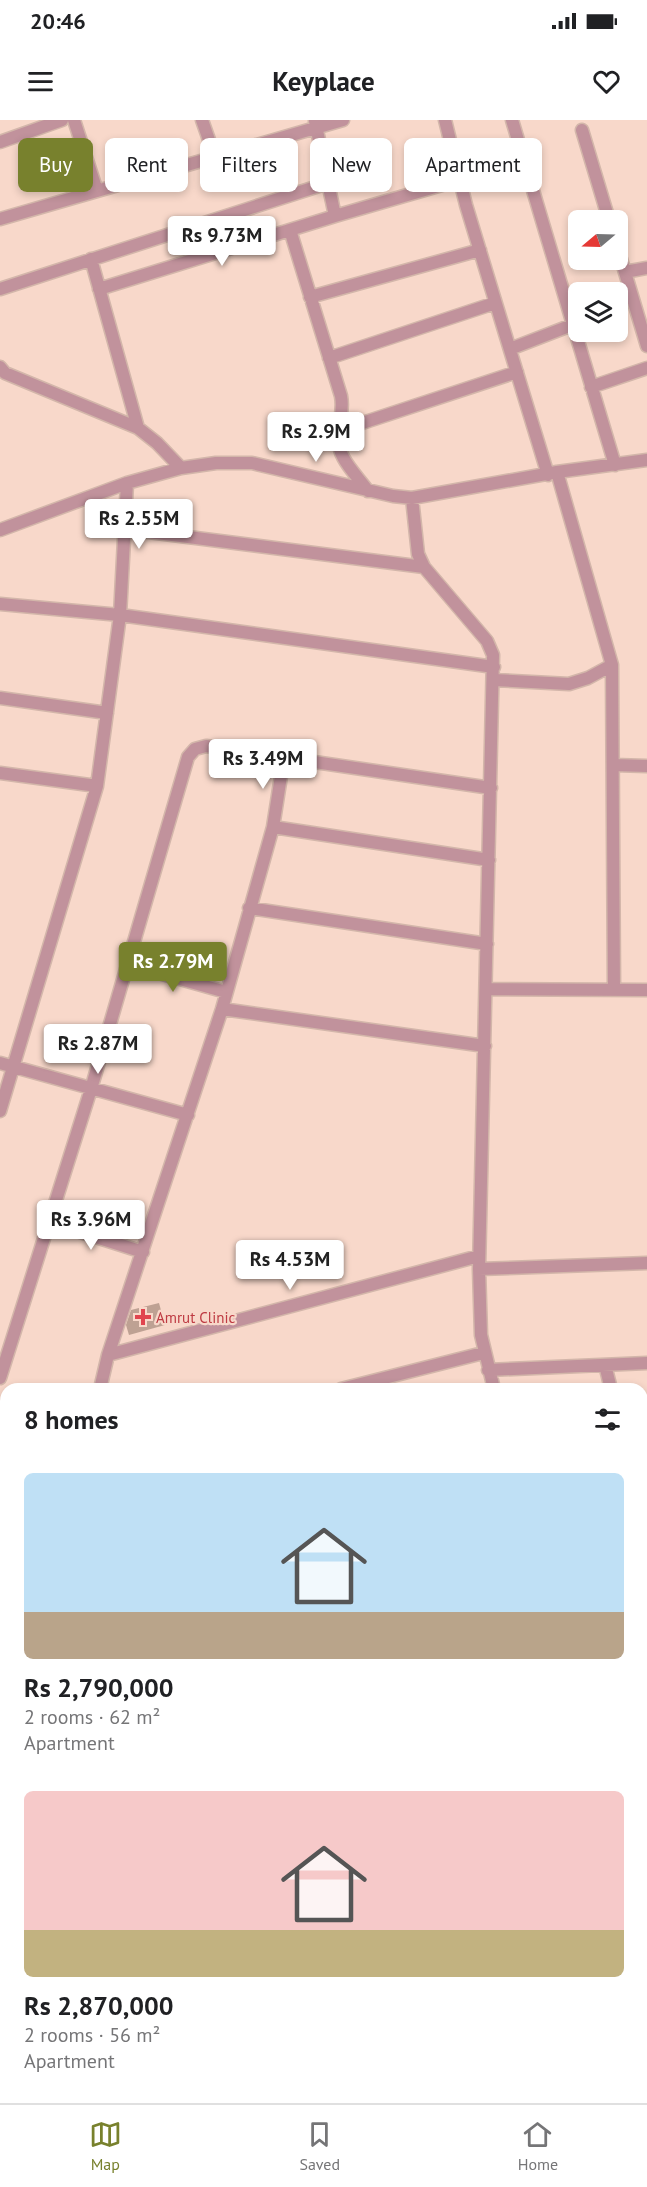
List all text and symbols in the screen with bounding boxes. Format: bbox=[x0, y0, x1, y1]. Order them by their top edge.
text: 20:46 bbox=[30, 7, 86, 35]
text: Keyplace bbox=[272, 64, 375, 98]
icon: menu bbox=[24, 65, 57, 98]
icon: heart bbox=[590, 65, 623, 98]
chip: Buy bbox=[18, 138, 93, 192]
chip: Rent bbox=[105, 138, 188, 192]
chip: Filters bbox=[200, 138, 298, 192]
chip: New bbox=[310, 138, 392, 192]
chip: Apartment bbox=[404, 138, 542, 192]
north arrow bbox=[568, 210, 628, 270]
map controls bbox=[568, 210, 628, 342]
pin: Rs 9.73M bbox=[160, 216, 284, 267]
text: Rs 9.73M bbox=[182, 222, 262, 248]
button: layers bbox=[568, 282, 628, 342]
pin: Rs 2.9M bbox=[261, 412, 371, 463]
text: Rs 2.9M bbox=[281, 418, 351, 444]
pin: Rs 2.55M bbox=[77, 499, 201, 550]
text: Rs 2.55M bbox=[99, 505, 179, 531]
pin: Rs 3.49M bbox=[201, 739, 325, 790]
text: Rs 3.49M bbox=[223, 745, 303, 771]
pin: Rs 2.79M bbox=[111, 942, 235, 993]
text: Rs 2.79M bbox=[133, 948, 213, 974]
pin: Rs 2.87M bbox=[36, 1024, 160, 1075]
text: Rs 2.87M bbox=[58, 1030, 138, 1056]
pin: Rs 3.96M bbox=[29, 1200, 153, 1251]
text: Rs 3.96M bbox=[51, 1206, 131, 1232]
pin: Rs 4.53M bbox=[228, 1240, 352, 1291]
text: Rs 4.53M bbox=[250, 1246, 330, 1272]
marker: Amrut Clinic bbox=[134, 1308, 152, 1326]
place label: Amrut Clinic bbox=[156, 1308, 235, 1327]
text: 8 homes bbox=[24, 1403, 119, 1436]
icon: filters bbox=[591, 1403, 624, 1436]
icon: home bbox=[270, 1512, 378, 1620]
text: Rs 2,790,000 bbox=[24, 1671, 174, 1704]
text: 2 rooms · 62 m² bbox=[24, 1704, 160, 1730]
text: Apartment bbox=[24, 1730, 115, 1756]
icon: home bbox=[270, 1830, 378, 1938]
text: Rs 2,870,000 bbox=[24, 1989, 174, 2022]
text: 2 rooms · 56 m² bbox=[24, 2022, 160, 2048]
text: Apartment bbox=[24, 2048, 115, 2074]
tab: Map bbox=[89, 2118, 122, 2174]
tab: Saved bbox=[299, 2118, 340, 2174]
tab: Home bbox=[518, 2118, 558, 2174]

